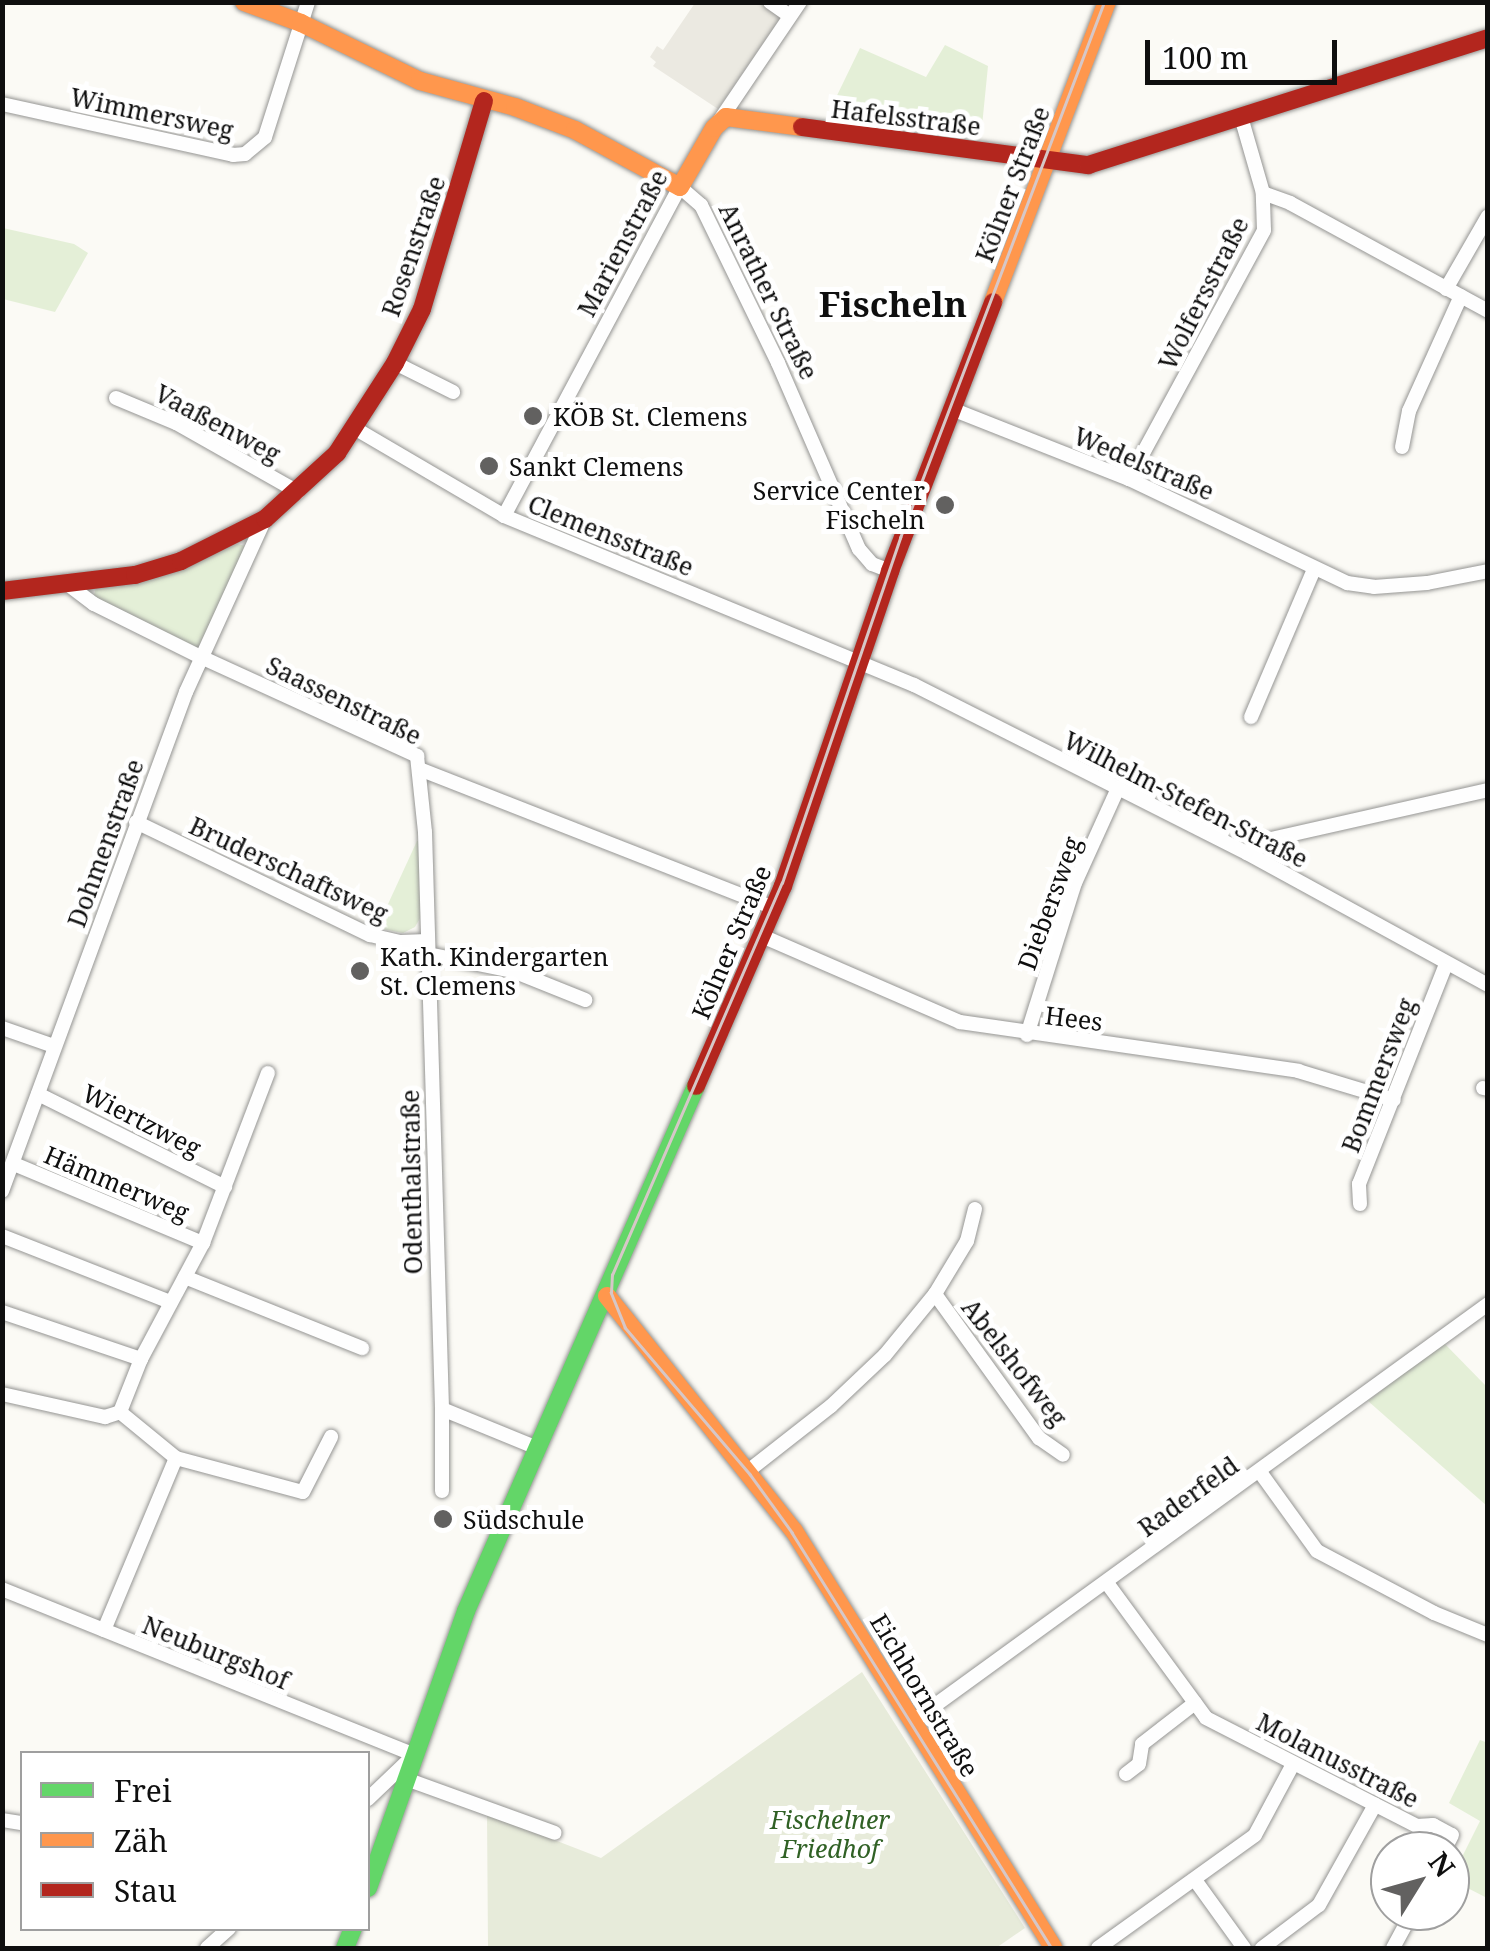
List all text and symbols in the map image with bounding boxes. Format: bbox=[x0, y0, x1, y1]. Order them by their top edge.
scale bar bbox=[1150, 20, 1342, 82]
text: 100 m bbox=[1162, 37, 1248, 78]
street label: Wimmersweg bbox=[68, 81, 236, 145]
street label: Hafelsstraße bbox=[829, 93, 983, 141]
street label: Kölner Straße bbox=[969, 102, 1055, 266]
street label: Marienstraße bbox=[571, 165, 673, 321]
street label: Rosenstraße bbox=[375, 172, 451, 320]
street label: Anrather Straße bbox=[713, 198, 825, 384]
street label: Wolfersstraße bbox=[1152, 212, 1254, 374]
district label: Fischeln bbox=[819, 283, 967, 325]
street label: Vaaßenweg bbox=[150, 377, 286, 469]
place label: KÖB St. Clemens bbox=[553, 401, 747, 431]
marker: KÖB St. Clemens bbox=[522, 405, 544, 427]
street label: Wedelstraße bbox=[1069, 420, 1219, 506]
place label: Sankt Clemens bbox=[509, 451, 684, 481]
marker: Sankt Clemens bbox=[478, 455, 500, 477]
place label: Service Center Fischeln bbox=[753, 476, 925, 535]
street label: Clemensstraße bbox=[524, 488, 698, 582]
marker: Service Center Fischeln bbox=[934, 494, 956, 516]
street label: Saassenstraße bbox=[262, 650, 426, 750]
street label: Wilhelm-Stefen-Straße bbox=[1059, 724, 1313, 874]
street label: Dohmenstraße bbox=[61, 755, 149, 931]
street label: Bruderschaftsweg bbox=[185, 810, 393, 928]
street label: Diebersweg bbox=[1011, 832, 1087, 974]
street label: Kölner Straße bbox=[685, 861, 777, 1023]
place label: Kath. Kindergarten St. Clemens bbox=[380, 942, 609, 1001]
marker: Kath. Kindergarten St. Clemens bbox=[349, 960, 371, 982]
street label: Bommersweg bbox=[1335, 994, 1421, 1156]
street label: Hees bbox=[1043, 1000, 1105, 1036]
street label: Wiertzweg bbox=[78, 1077, 206, 1163]
street label: Odenthalstraße bbox=[394, 1089, 428, 1275]
street label: Hämmerweg bbox=[40, 1139, 194, 1227]
street label: Abelshofweg bbox=[956, 1292, 1074, 1432]
street label: Raderfeld bbox=[1132, 1450, 1244, 1542]
place label: Südschule bbox=[463, 1504, 584, 1534]
marker: Südschule bbox=[432, 1508, 454, 1530]
street label: Eichhornstraße bbox=[865, 1608, 985, 1782]
street label: Neuburgshof bbox=[138, 1609, 294, 1695]
street label: Molanusstraße bbox=[1252, 1706, 1424, 1814]
legend bbox=[20, 1751, 370, 1931]
text: Frei bbox=[114, 1770, 171, 1811]
park label: Fischelner Friedhof bbox=[770, 1805, 890, 1864]
text: Zäh bbox=[114, 1820, 168, 1861]
north arrow bbox=[1370, 1831, 1470, 1931]
text: N bbox=[1421, 1844, 1464, 1884]
text: Stau bbox=[114, 1870, 177, 1911]

